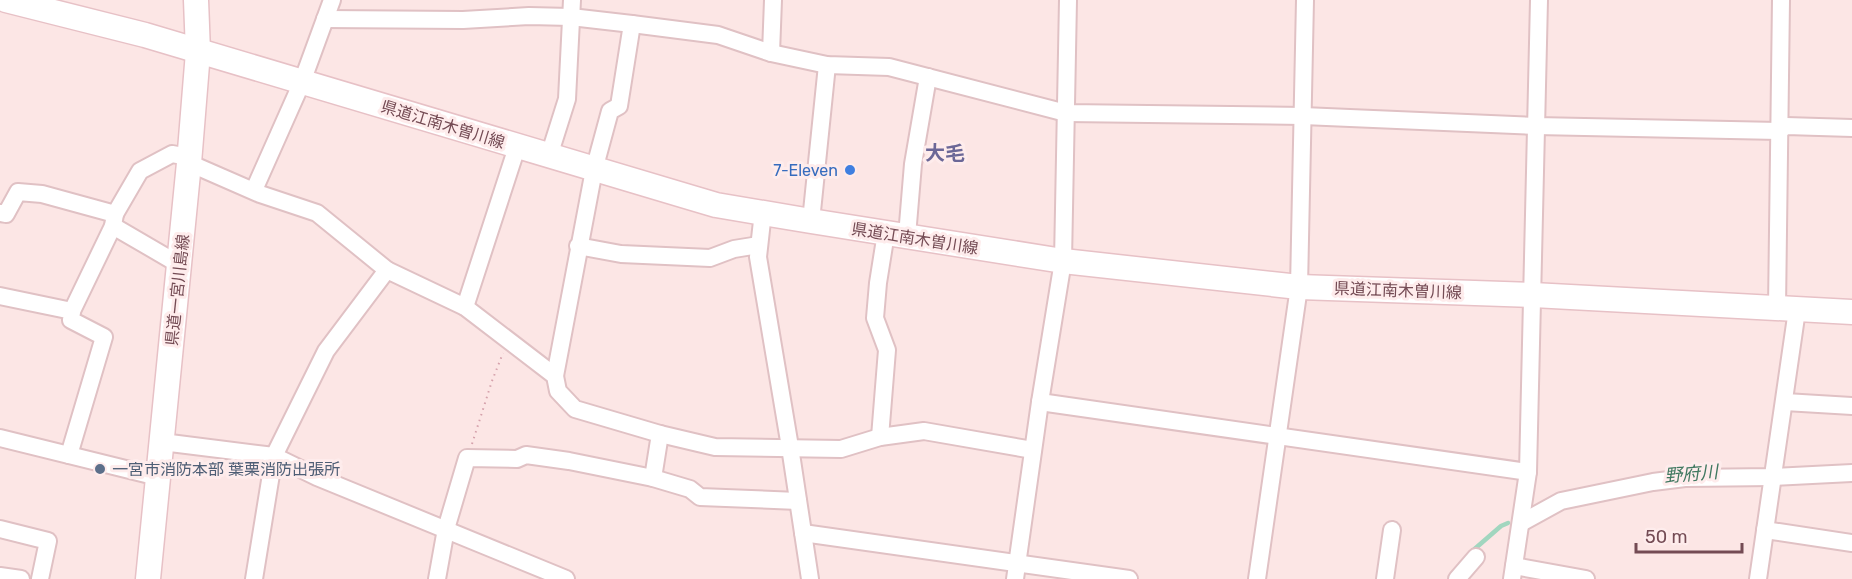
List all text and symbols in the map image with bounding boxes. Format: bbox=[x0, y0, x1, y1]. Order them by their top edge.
street label: 県道江南木曽川線 bbox=[379, 97, 507, 152]
district label: 大毛 bbox=[925, 141, 965, 165]
place label: 7-Eleven bbox=[773, 161, 838, 180]
marker: 7-Eleven bbox=[843, 163, 857, 177]
street label: 県道江南木曽川線 bbox=[850, 219, 980, 258]
street label: 県道一宮川島線 bbox=[162, 233, 193, 347]
street label: 県道江南木曽川線 bbox=[1334, 279, 1462, 302]
place label: 一宮市消防本部 葉栗消防出張所 bbox=[112, 460, 340, 479]
water label: 野府川 bbox=[1663, 461, 1721, 487]
marker: 一宮市消防本部 葉栗消防出張所 bbox=[93, 462, 107, 476]
scale bar bbox=[1636, 516, 1742, 554]
text: 50 m bbox=[1645, 526, 1688, 548]

